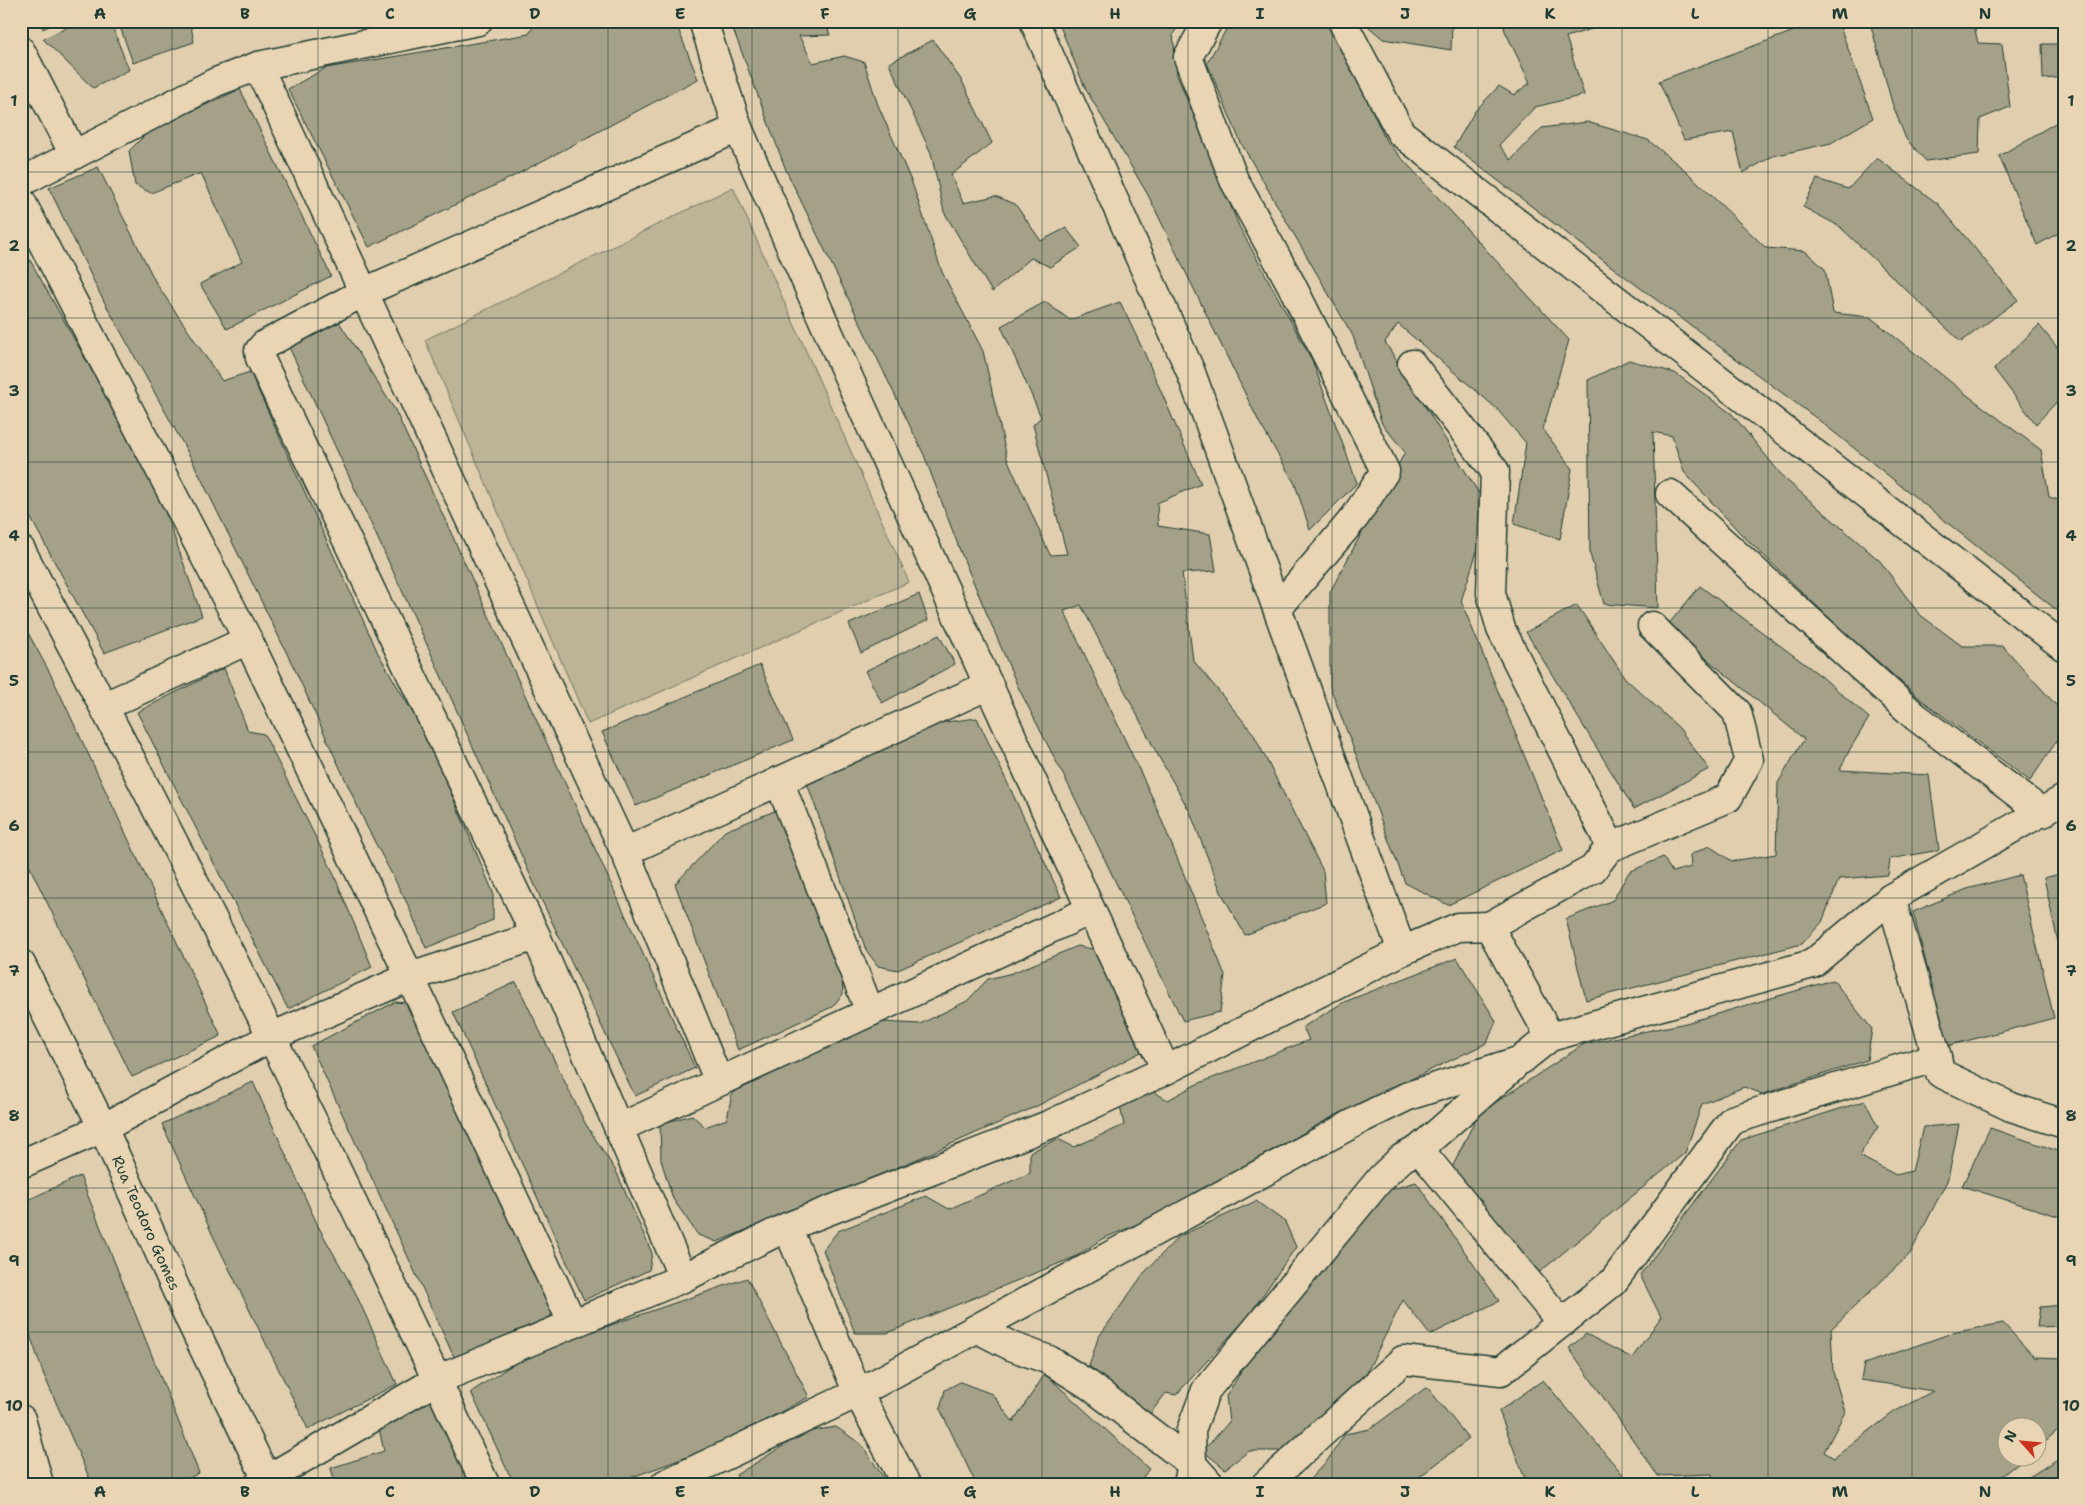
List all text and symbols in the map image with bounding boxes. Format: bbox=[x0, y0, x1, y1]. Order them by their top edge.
text: A bbox=[94, 3, 106, 24]
text: B bbox=[240, 3, 250, 24]
text: C bbox=[385, 3, 395, 24]
text: D bbox=[529, 3, 541, 24]
text: E bbox=[675, 3, 685, 24]
text: F bbox=[820, 3, 830, 24]
text: G bbox=[964, 3, 977, 24]
text: H bbox=[1109, 3, 1121, 24]
text: I bbox=[1256, 3, 1265, 24]
text: J bbox=[1400, 3, 1410, 24]
text: K bbox=[1545, 3, 1556, 24]
text: L bbox=[1691, 3, 1700, 24]
text: M bbox=[1832, 3, 1849, 24]
text: N bbox=[1979, 3, 1991, 24]
text: 1 bbox=[10, 90, 18, 111]
text: 1 bbox=[2067, 90, 2075, 111]
text: 2 bbox=[8, 235, 20, 256]
text: 2 bbox=[2065, 235, 2077, 256]
text: 3 bbox=[8, 380, 20, 401]
text: 3 bbox=[2065, 380, 2077, 401]
text: 4 bbox=[8, 525, 20, 546]
text: 4 bbox=[2065, 525, 2077, 546]
text: 5 bbox=[9, 670, 19, 691]
text: 5 bbox=[2066, 670, 2076, 691]
text: 6 bbox=[8, 815, 20, 836]
text: 6 bbox=[2065, 815, 2077, 836]
text: 7 bbox=[8, 960, 20, 981]
text: 7 bbox=[2065, 960, 2077, 981]
text: 8 bbox=[8, 1105, 20, 1126]
text: 8 bbox=[2065, 1105, 2077, 1126]
street label: Rua Teodoro Gomes bbox=[107, 1152, 185, 1294]
text: 9 bbox=[8, 1250, 20, 1271]
text: 9 bbox=[2065, 1250, 2077, 1271]
text: 10 bbox=[5, 1395, 23, 1416]
text: 10 bbox=[2062, 1395, 2080, 1416]
north arrow bbox=[1998, 1418, 2048, 1468]
text: N bbox=[2000, 1427, 2021, 1445]
text: A bbox=[94, 1481, 106, 1502]
text: B bbox=[240, 1481, 250, 1502]
text: C bbox=[385, 1481, 395, 1502]
text: D bbox=[529, 1481, 541, 1502]
text: E bbox=[675, 1481, 685, 1502]
text: F bbox=[820, 1481, 830, 1502]
text: G bbox=[964, 1481, 977, 1502]
text: H bbox=[1109, 1481, 1121, 1502]
text: I bbox=[1256, 1481, 1265, 1502]
text: J bbox=[1400, 1481, 1410, 1502]
text: K bbox=[1545, 1481, 1556, 1502]
text: L bbox=[1691, 1481, 1700, 1502]
text: M bbox=[1832, 1481, 1849, 1502]
text: N bbox=[1979, 1481, 1991, 1502]

